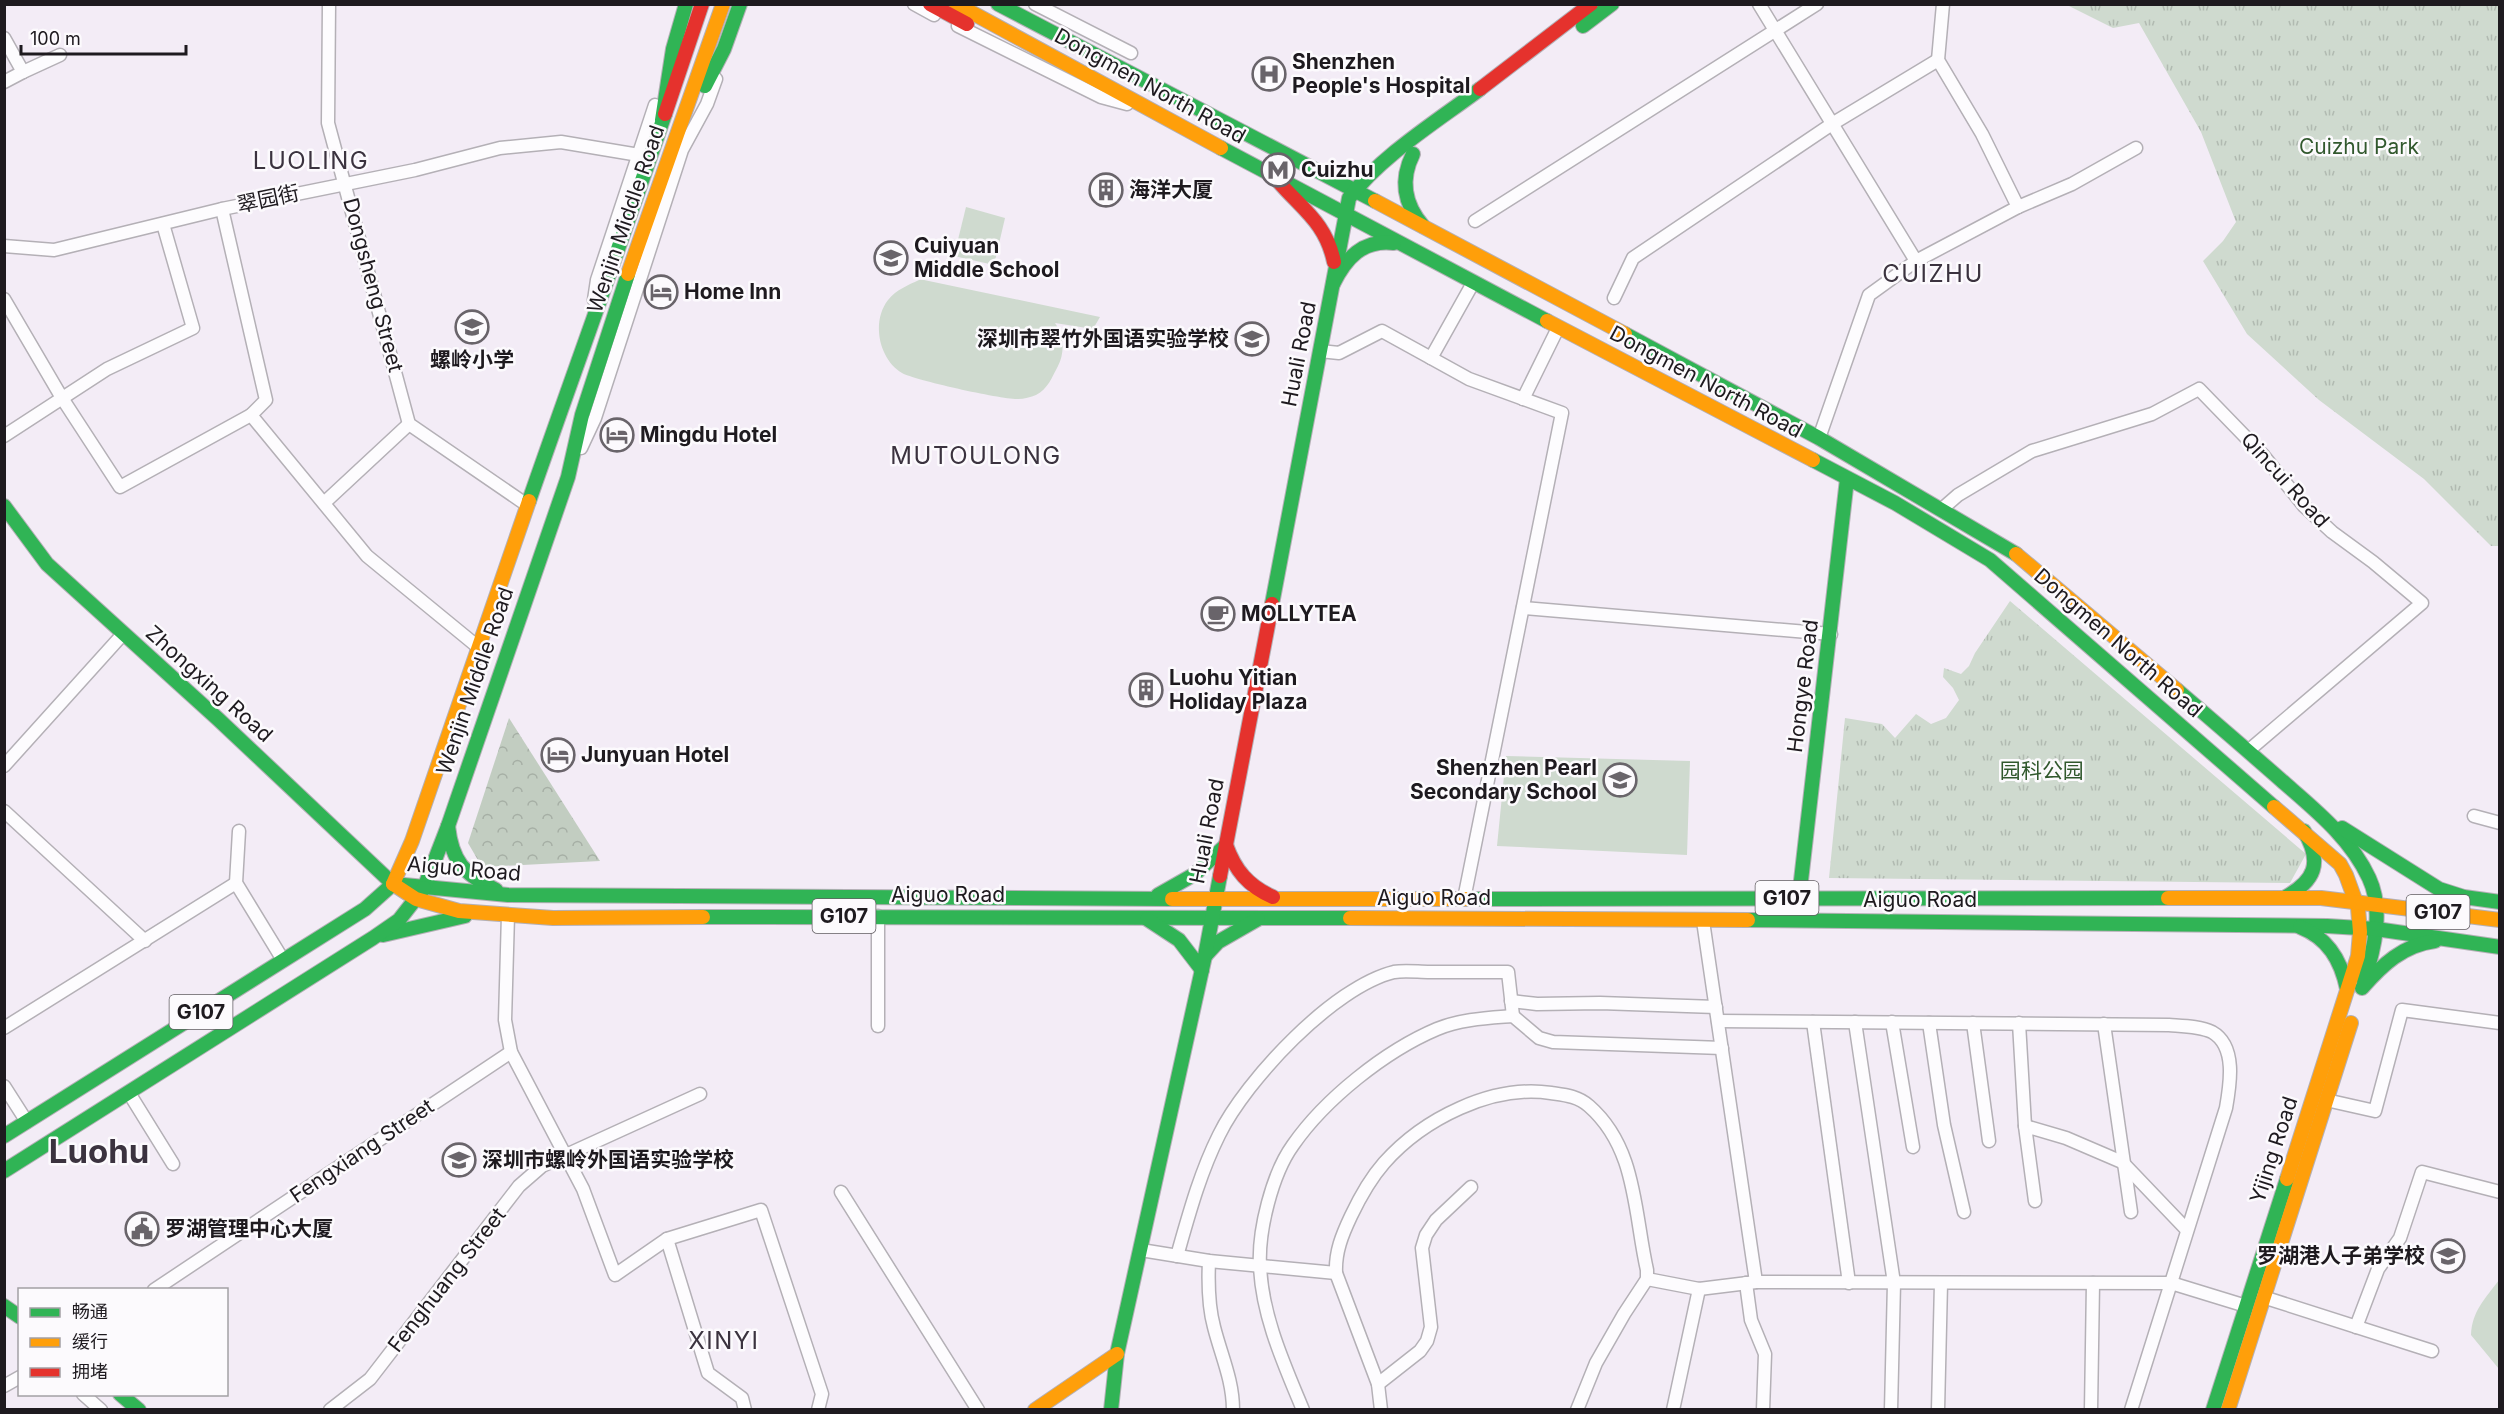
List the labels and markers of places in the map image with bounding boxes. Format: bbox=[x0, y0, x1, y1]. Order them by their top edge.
place label: Shenzhen People's Hospital bbox=[1292, 49, 1470, 98]
hospital icon: Shenzhen People's Hospital bbox=[1251, 56, 1287, 92]
metro station icon: Cuizhu bbox=[1260, 152, 1296, 188]
place label: Cuizhu bbox=[1301, 157, 1373, 182]
building icon: 海洋大厦 bbox=[1088, 172, 1124, 208]
place label: 海洋大厦 bbox=[1129, 177, 1213, 202]
place label: Cuiyuan Middle School bbox=[914, 233, 1060, 282]
school or university icon: Cuiyuan Middle School bbox=[873, 240, 909, 276]
hotel icon: Home Inn bbox=[643, 274, 679, 310]
place label: Home Inn bbox=[684, 279, 781, 304]
school or university icon: 螺岭小学 bbox=[454, 309, 490, 345]
school or university icon: 深圳市翠竹外国语实验学校 bbox=[1234, 321, 1270, 357]
place label: 深圳市翠竹外国语实验学校 bbox=[977, 326, 1229, 351]
place label: 螺岭小学 bbox=[430, 347, 514, 372]
hotel icon: Mingdu Hotel bbox=[599, 417, 635, 453]
place label: Mingdu Hotel bbox=[640, 422, 777, 447]
cafe icon: MOLLYTEA bbox=[1200, 596, 1236, 632]
place label: MOLLYTEA bbox=[1241, 601, 1357, 626]
place label: Luohu Yitian Holiday Plaza bbox=[1169, 665, 1307, 714]
building icon: Luohu Yitian Holiday Plaza bbox=[1128, 672, 1164, 708]
hotel icon: Junyuan Hotel bbox=[540, 737, 576, 773]
place label: Junyuan Hotel bbox=[581, 742, 729, 767]
place label: Shenzhen Pearl Secondary School bbox=[1410, 755, 1597, 804]
school or university icon: Shenzhen Pearl Secondary School bbox=[1602, 762, 1638, 798]
school or university icon: 深圳市螺岭外国语实验学校 bbox=[441, 1142, 477, 1178]
place label: 深圳市螺岭外国语实验学校 bbox=[482, 1147, 734, 1172]
public building icon: 罗湖管理中心大厦 bbox=[124, 1211, 160, 1247]
place label: 罗湖管理中心大厦 bbox=[165, 1216, 333, 1241]
school or university icon: 罗湖港人子弟学校 bbox=[2430, 1238, 2466, 1274]
place label: 罗湖港人子弟学校 bbox=[2257, 1243, 2425, 1268]

